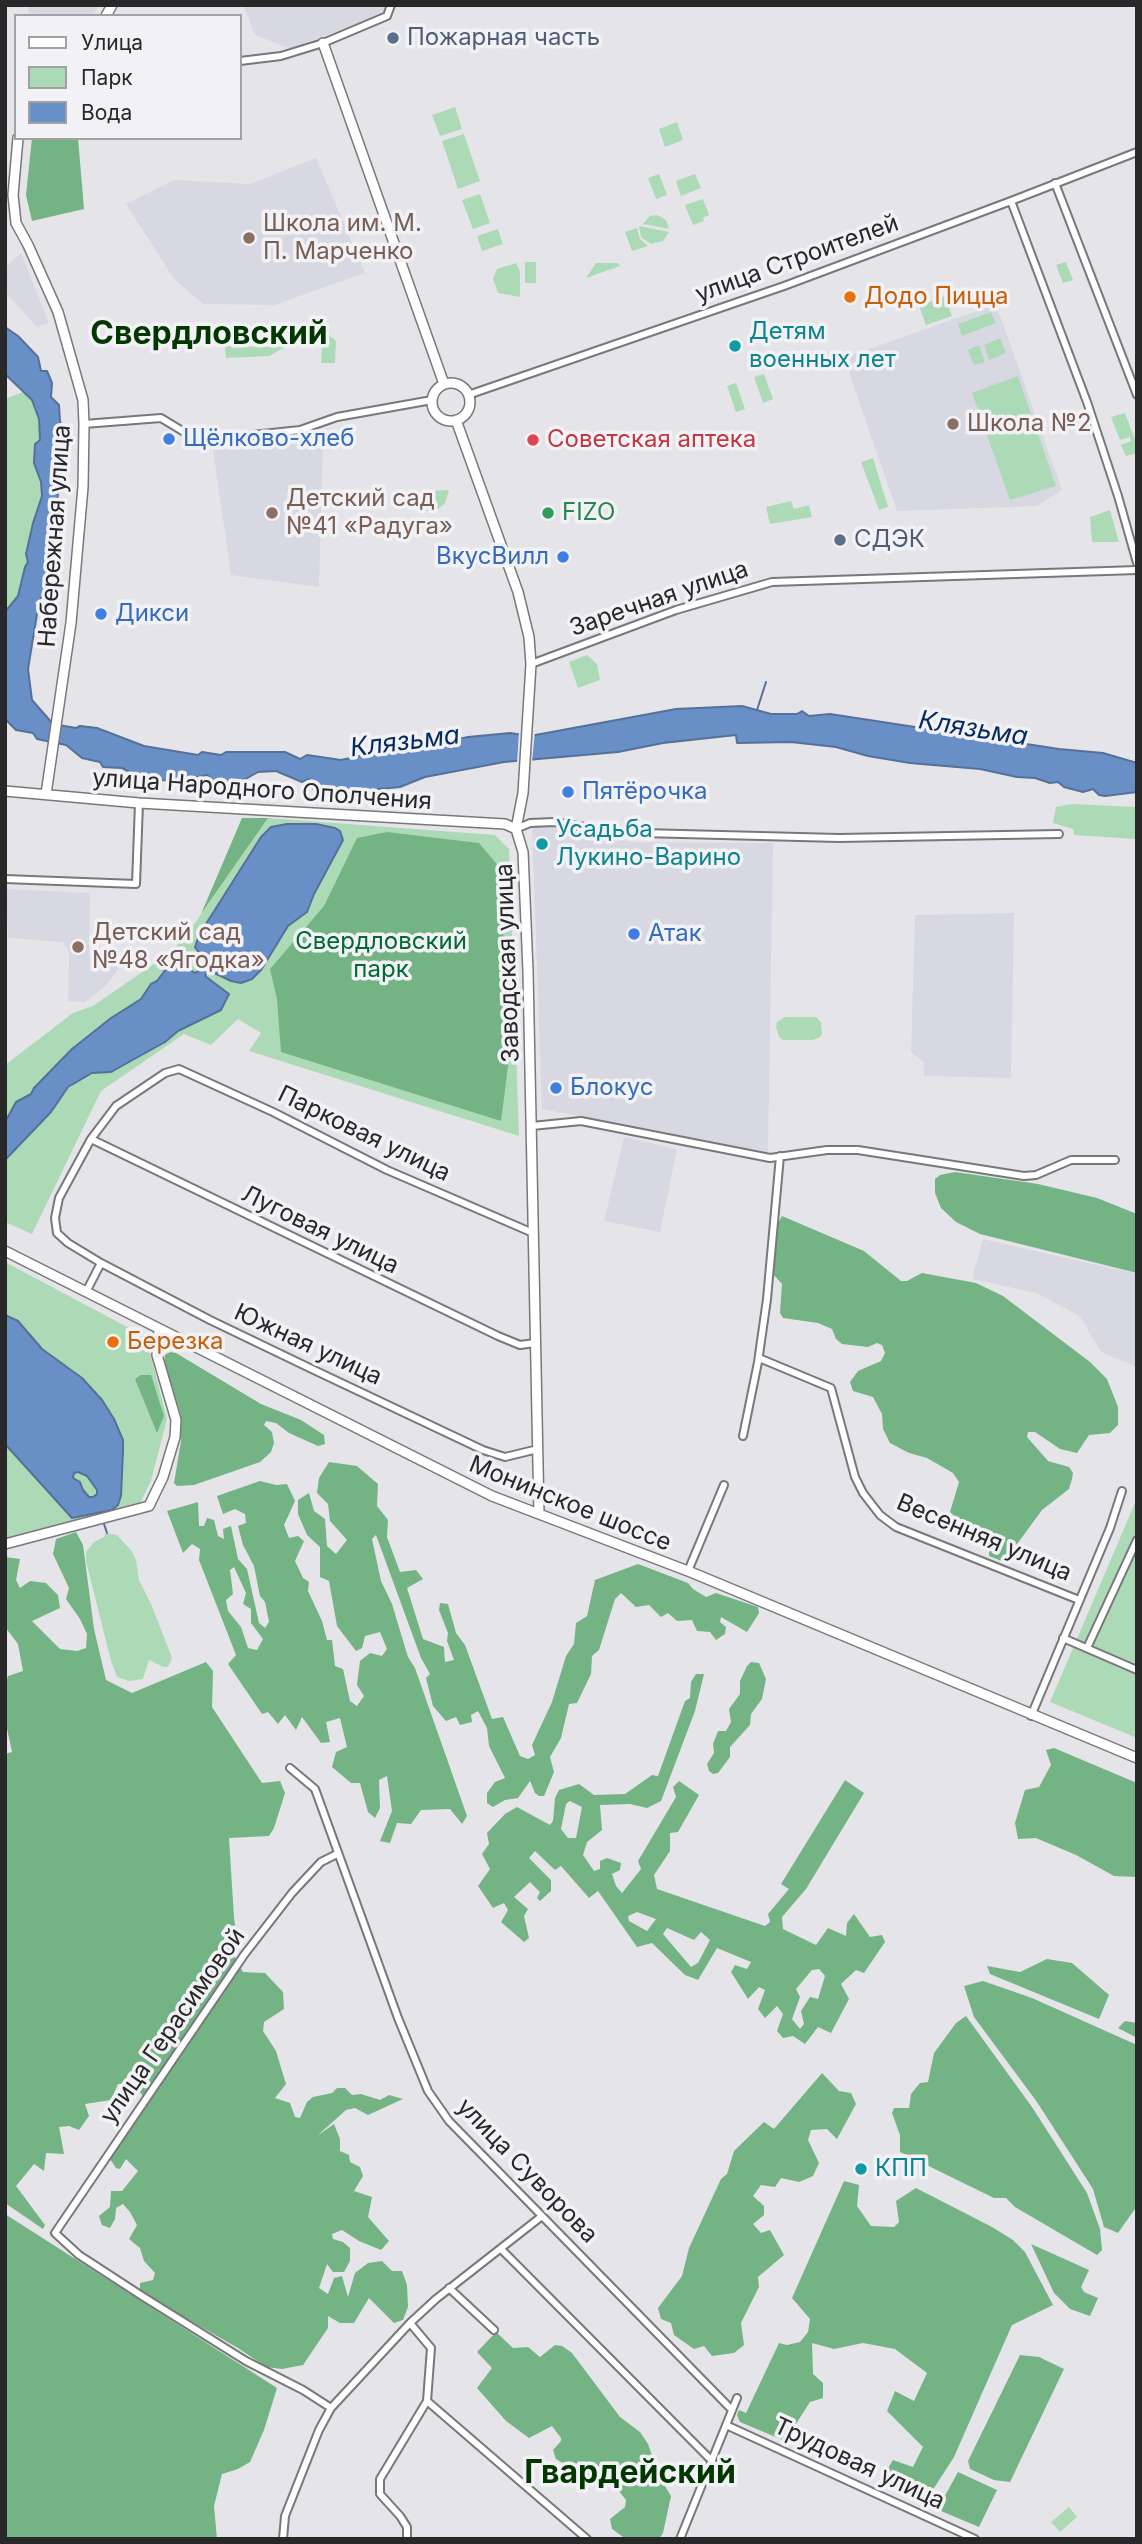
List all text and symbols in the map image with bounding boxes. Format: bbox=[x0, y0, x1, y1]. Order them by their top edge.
legend bbox=[14, 14, 242, 140]
place label: Пожарная часть bbox=[407, 24, 600, 52]
text: Улица bbox=[81, 30, 143, 55]
marker: Пожарная часть bbox=[385, 30, 401, 46]
text: Парк bbox=[81, 65, 133, 90]
text: Вода bbox=[81, 100, 132, 125]
street label: улица Строителей bbox=[691, 209, 903, 309]
place label: Школа им. М. П. Марченко bbox=[263, 210, 422, 266]
marker: Школа им. М. П. Марченко bbox=[241, 230, 257, 246]
place label: Додо Пицца bbox=[864, 283, 1008, 311]
marker: Додо Пицца bbox=[842, 289, 858, 305]
district label: Свердловский bbox=[90, 315, 328, 353]
place label: Детям военных лет bbox=[749, 318, 896, 374]
marker: Детям военных лет bbox=[727, 338, 743, 354]
place label: Школа №2 bbox=[967, 410, 1092, 438]
marker: Школа №2 bbox=[945, 416, 961, 432]
street label: Набережная улица bbox=[33, 424, 77, 648]
place label: Щёлково-хлеб bbox=[183, 425, 355, 453]
place label: Советская аптека bbox=[547, 426, 756, 454]
marker: Щёлково-хлеб bbox=[161, 431, 177, 447]
marker: Советская аптека bbox=[525, 432, 541, 448]
place label: Детский сад №41 «Радуга» bbox=[286, 485, 453, 541]
place label: FIZO bbox=[562, 499, 615, 527]
marker: Детский сад №41 «Радуга» bbox=[264, 505, 280, 521]
marker: FIZO bbox=[540, 505, 556, 521]
place label: СДЭК bbox=[854, 526, 925, 554]
marker: СДЭК bbox=[832, 532, 848, 548]
place label: ВкусВилл bbox=[436, 543, 549, 571]
marker: ВкусВилл bbox=[555, 549, 571, 565]
street label: Заречная улица bbox=[566, 555, 752, 643]
place label: Дикси bbox=[115, 600, 189, 628]
marker: Дикси bbox=[93, 606, 109, 622]
water label: Клязьма bbox=[916, 705, 1030, 753]
water label: Клязьма bbox=[348, 720, 462, 764]
street label: улица Народного Ополчения bbox=[91, 764, 433, 816]
place label: Пятёрочка bbox=[582, 778, 708, 806]
marker: Пятёрочка bbox=[560, 784, 576, 800]
place label: Усадьба Лукино-Варино bbox=[556, 816, 741, 872]
marker: Усадьба Лукино-Варино bbox=[534, 836, 550, 852]
street label: Заводская улица bbox=[490, 863, 526, 1063]
place label: Детский сад №48 «Ягодка» bbox=[92, 919, 265, 975]
place label: Атак bbox=[648, 920, 702, 948]
marker: Атак bbox=[626, 926, 642, 942]
park label: Свердловский парк bbox=[295, 928, 467, 984]
marker: Детский сад №48 «Ягодка» bbox=[70, 939, 86, 955]
place label: Блокус bbox=[570, 1074, 653, 1102]
street label: Парковая улица bbox=[273, 1080, 455, 1188]
marker: Блокус bbox=[548, 1080, 564, 1096]
street label: Луговая улица bbox=[237, 1180, 403, 1280]
street label: Южная улица bbox=[230, 1298, 386, 1392]
place label: Березка bbox=[127, 1328, 224, 1356]
marker: Березка bbox=[105, 1334, 121, 1350]
street label: Монинское шоссе bbox=[465, 1450, 675, 1558]
street label: Весенняя улица bbox=[892, 1488, 1076, 1588]
street label: улица Герасимовой bbox=[95, 1923, 251, 2129]
street label: улица Суворова bbox=[451, 2093, 603, 2249]
place label: КПП bbox=[875, 2155, 927, 2183]
marker: КПП bbox=[853, 2161, 869, 2177]
street label: Трудовая улица bbox=[769, 2412, 949, 2516]
district label: Гвардейский bbox=[524, 2454, 736, 2492]

